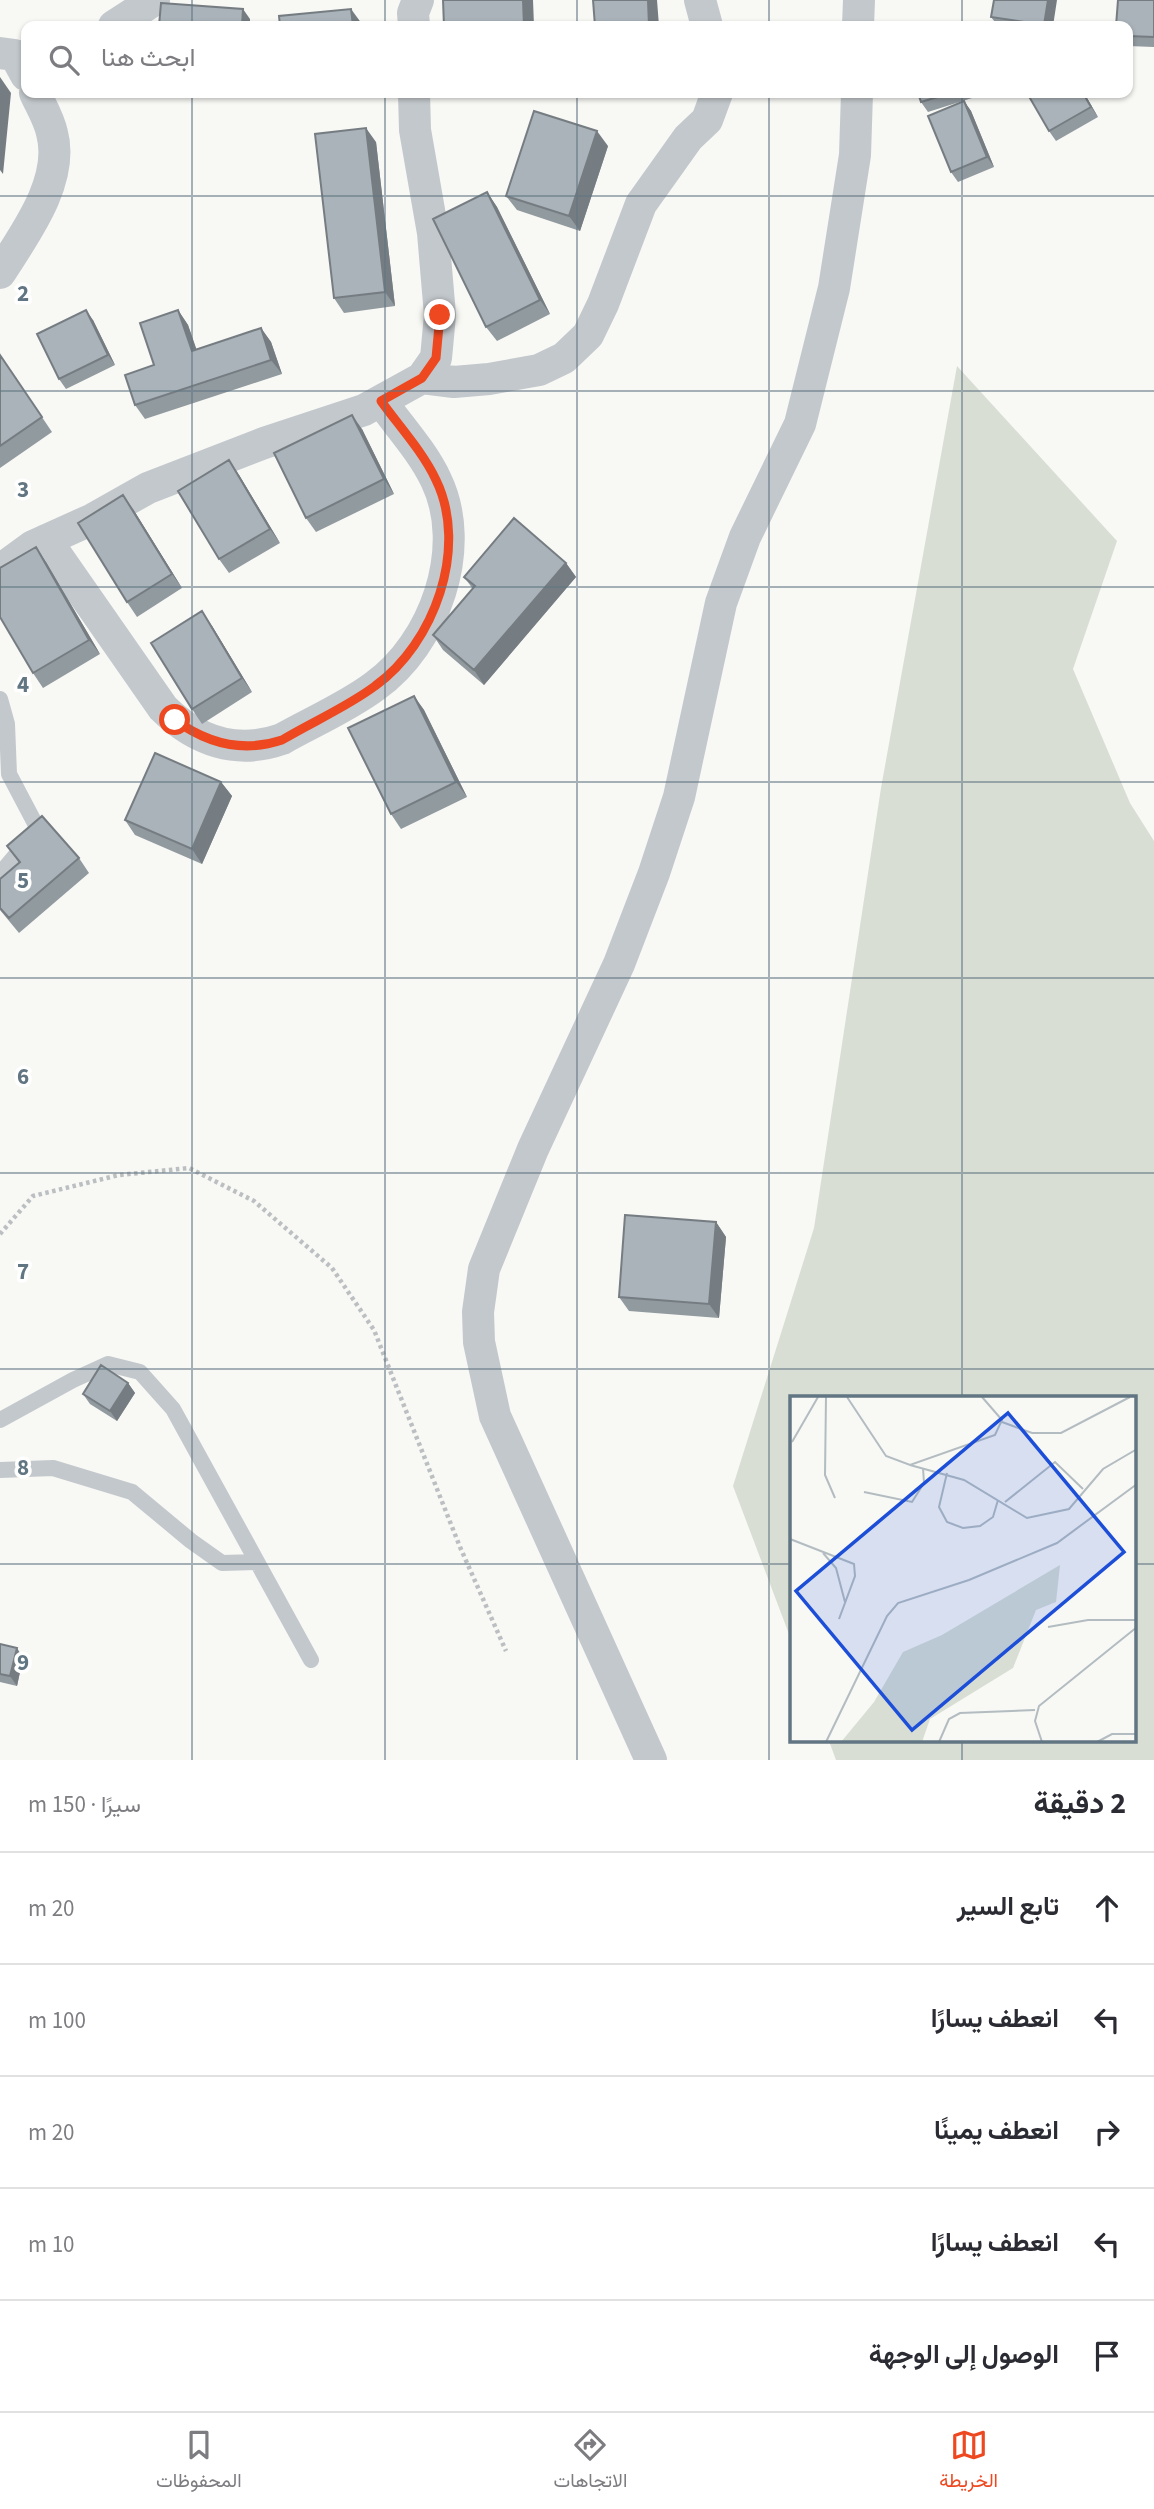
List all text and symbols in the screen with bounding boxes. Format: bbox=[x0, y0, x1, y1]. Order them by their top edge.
search box bbox=[21, 21, 1133, 98]
text: ابحث هنا bbox=[101, 39, 195, 76]
icon: search bbox=[45, 41, 83, 79]
text: 2 bbox=[17, 277, 29, 310]
route end bbox=[424, 299, 455, 330]
text: 3 bbox=[17, 473, 29, 506]
text: 4 bbox=[17, 668, 29, 701]
route start bbox=[159, 704, 190, 735]
text: 5 bbox=[17, 864, 29, 897]
text: 6 bbox=[17, 1060, 29, 1093]
text: 7 bbox=[17, 1255, 29, 1288]
inset map bbox=[790, 1396, 1136, 1742]
text: 8 bbox=[17, 1451, 29, 1484]
text: 9 bbox=[17, 1646, 29, 1679]
text: 2 دقيقة bbox=[1033, 1782, 1126, 1825]
text: سيرًا · 150 m bbox=[28, 1788, 141, 1821]
text: تابع السير bbox=[957, 1888, 1059, 1925]
icon: ahead bbox=[1088, 1889, 1126, 1927]
text: 20 m bbox=[28, 1892, 75, 1925]
text: انعطف يسارًا bbox=[931, 2000, 1059, 2037]
icon: left bbox=[1088, 2001, 1126, 2039]
text: 100 m bbox=[28, 2004, 86, 2037]
text: انعطف يمينًا bbox=[934, 2112, 1059, 2149]
icon: right bbox=[1088, 2113, 1126, 2151]
text: 20 m bbox=[28, 2116, 75, 2149]
text: انعطف يسارًا bbox=[931, 2224, 1059, 2261]
icon: left bbox=[1088, 2225, 1126, 2263]
text: 10 m bbox=[28, 2228, 75, 2261]
text: الوصول إلى الوجهة bbox=[869, 2336, 1059, 2373]
icon: arrive bbox=[1088, 2337, 1126, 2375]
tab: المحفوظات bbox=[156, 2426, 242, 2497]
tab: الاتجاهات bbox=[554, 2426, 627, 2497]
tab: الخريطة bbox=[939, 2426, 998, 2497]

